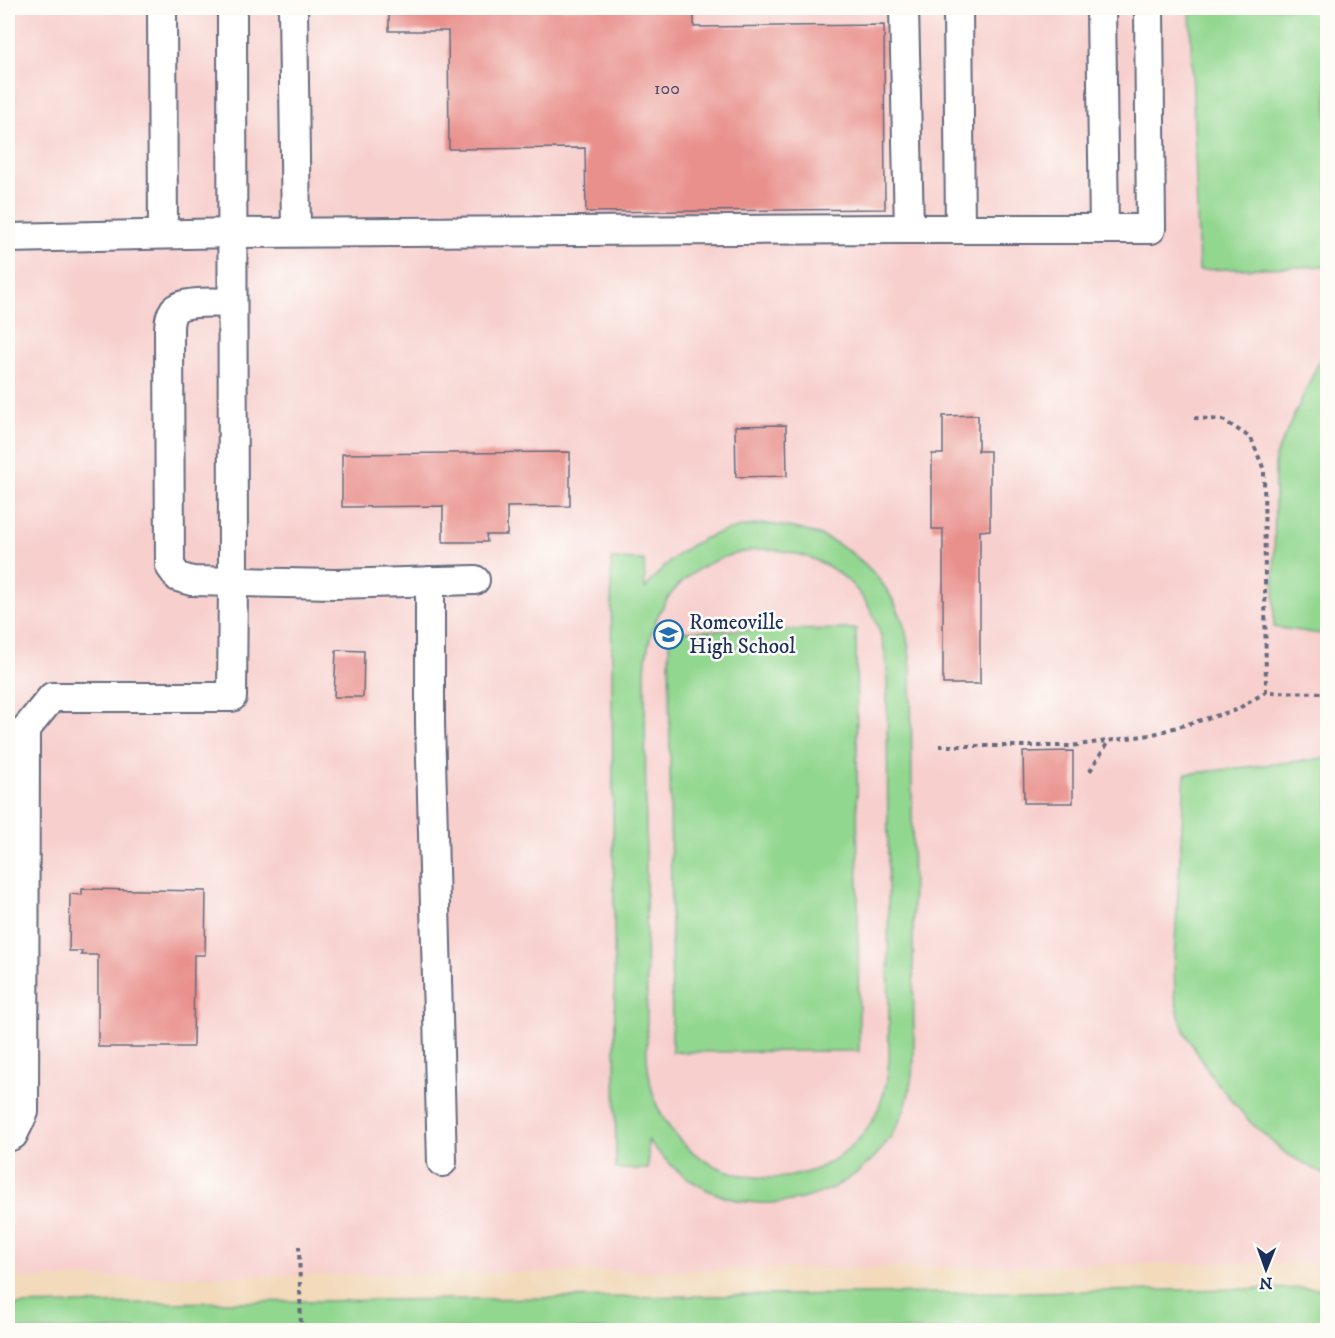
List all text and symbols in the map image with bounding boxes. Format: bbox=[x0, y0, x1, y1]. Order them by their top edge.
house number: 100 bbox=[654, 78, 680, 100]
place label: Romeoville High School bbox=[689, 610, 796, 660]
school or university icon: Romeoville High School bbox=[652, 619, 684, 651]
north arrow bbox=[1236, 1239, 1296, 1299]
text: N bbox=[1259, 1273, 1272, 1293]

